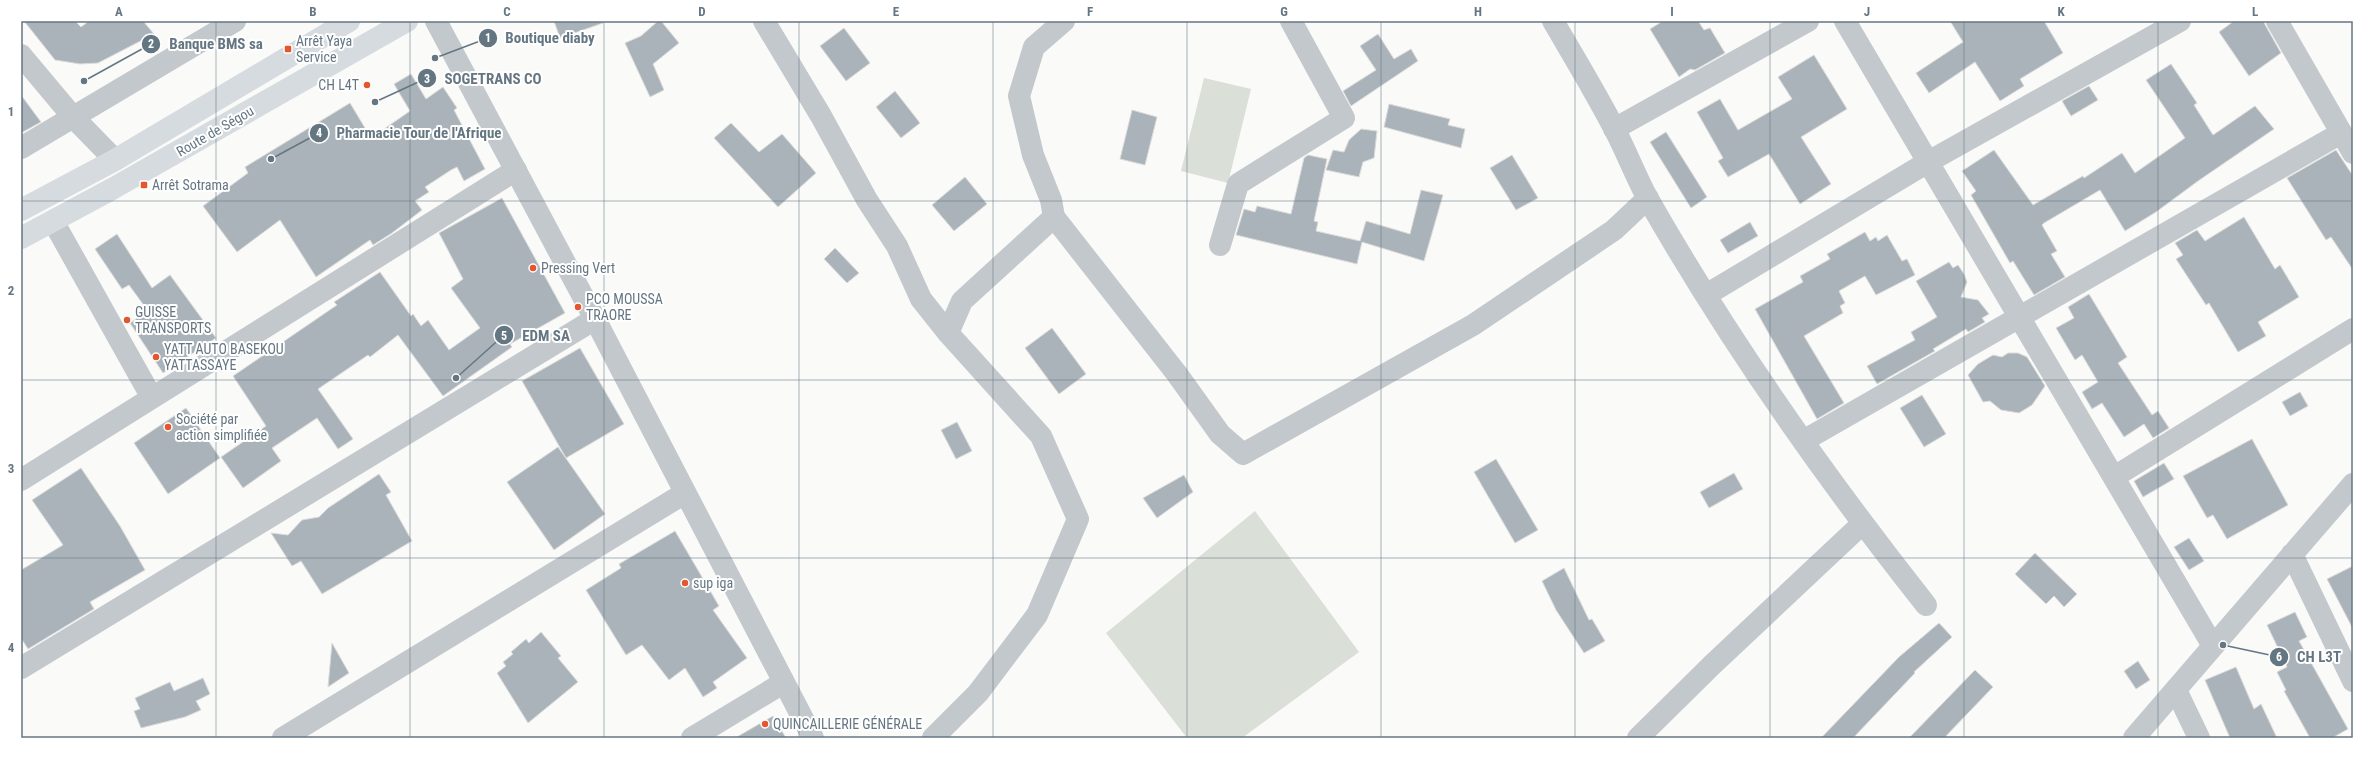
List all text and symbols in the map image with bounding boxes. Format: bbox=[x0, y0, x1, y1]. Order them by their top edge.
text: A bbox=[115, 4, 123, 19]
text: B bbox=[309, 4, 317, 19]
text: C bbox=[503, 4, 511, 19]
text: D bbox=[698, 4, 706, 19]
text: E bbox=[893, 4, 900, 19]
text: F bbox=[1087, 4, 1093, 19]
text: G bbox=[1280, 4, 1288, 19]
text: H bbox=[1474, 4, 1482, 19]
text: I bbox=[1670, 4, 1674, 19]
text: J bbox=[1864, 4, 1870, 19]
text: K bbox=[2057, 4, 2065, 19]
text: L bbox=[2252, 4, 2258, 19]
callout: Boutique diaby bbox=[478, 25, 603, 52]
text: Boutique diaby bbox=[505, 29, 595, 47]
callout: Banque BMS sa bbox=[141, 30, 271, 57]
text: 1 bbox=[485, 31, 491, 45]
place label: Arrêt Yaya Service bbox=[296, 33, 352, 65]
text: Banque BMS sa bbox=[169, 35, 263, 53]
text: 2 bbox=[148, 37, 154, 51]
marker: Arrêt Yaya Service bbox=[283, 44, 293, 54]
callout: SOGETRANS CO bbox=[417, 65, 550, 92]
text: SOGETRANS CO bbox=[444, 70, 542, 88]
text: 3 bbox=[424, 72, 430, 86]
place label: CH L4T bbox=[318, 77, 359, 93]
marker: CH L4T bbox=[362, 80, 372, 90]
street label: Route de Ségou bbox=[174, 102, 256, 160]
text: 1 bbox=[8, 104, 14, 119]
callout: Pharmacie Tour de l'Afrique bbox=[309, 119, 510, 146]
text: Pharmacie Tour de l'Afrique bbox=[337, 124, 501, 142]
text: 4 bbox=[316, 126, 322, 140]
place label: Arrêt Sotrama bbox=[152, 177, 229, 193]
marker: Arrêt Sotrama bbox=[139, 180, 149, 190]
place label: Pressing Vert bbox=[541, 260, 615, 276]
marker: Pressing Vert bbox=[528, 263, 538, 273]
text: 2 bbox=[8, 283, 15, 298]
place label: PCO MOUSSA TRAORE bbox=[586, 291, 663, 323]
marker: PCO MOUSSA TRAORE bbox=[573, 302, 583, 312]
place label: GUISSE TRANSPORTS bbox=[135, 304, 211, 336]
marker: GUISSE TRANSPORTS bbox=[122, 315, 132, 325]
callout: EDM SA bbox=[494, 322, 578, 349]
text: EDM SA bbox=[522, 327, 570, 345]
text: 5 bbox=[501, 329, 507, 343]
place label: YATT AUTO BASEKOU YATTASSAYE bbox=[164, 341, 284, 373]
marker: YATT AUTO BASEKOU YATTASSAYE bbox=[151, 352, 161, 362]
place label: Société par action simplifiée bbox=[176, 411, 267, 443]
marker: Société par action simplifiée bbox=[163, 422, 173, 432]
text: 3 bbox=[8, 461, 14, 476]
place label: sup iga bbox=[693, 575, 733, 591]
marker: sup iga bbox=[680, 578, 690, 588]
text: 4 bbox=[8, 640, 15, 655]
callout: CH L3T bbox=[2269, 643, 2349, 670]
text: CH L3T bbox=[2297, 648, 2341, 666]
text: 6 bbox=[2276, 650, 2282, 664]
place label: QUINCAILLERIE GÉNÉRALE bbox=[773, 715, 922, 732]
marker: QUINCAILLERIE GÉNÉRALE bbox=[760, 719, 770, 729]

